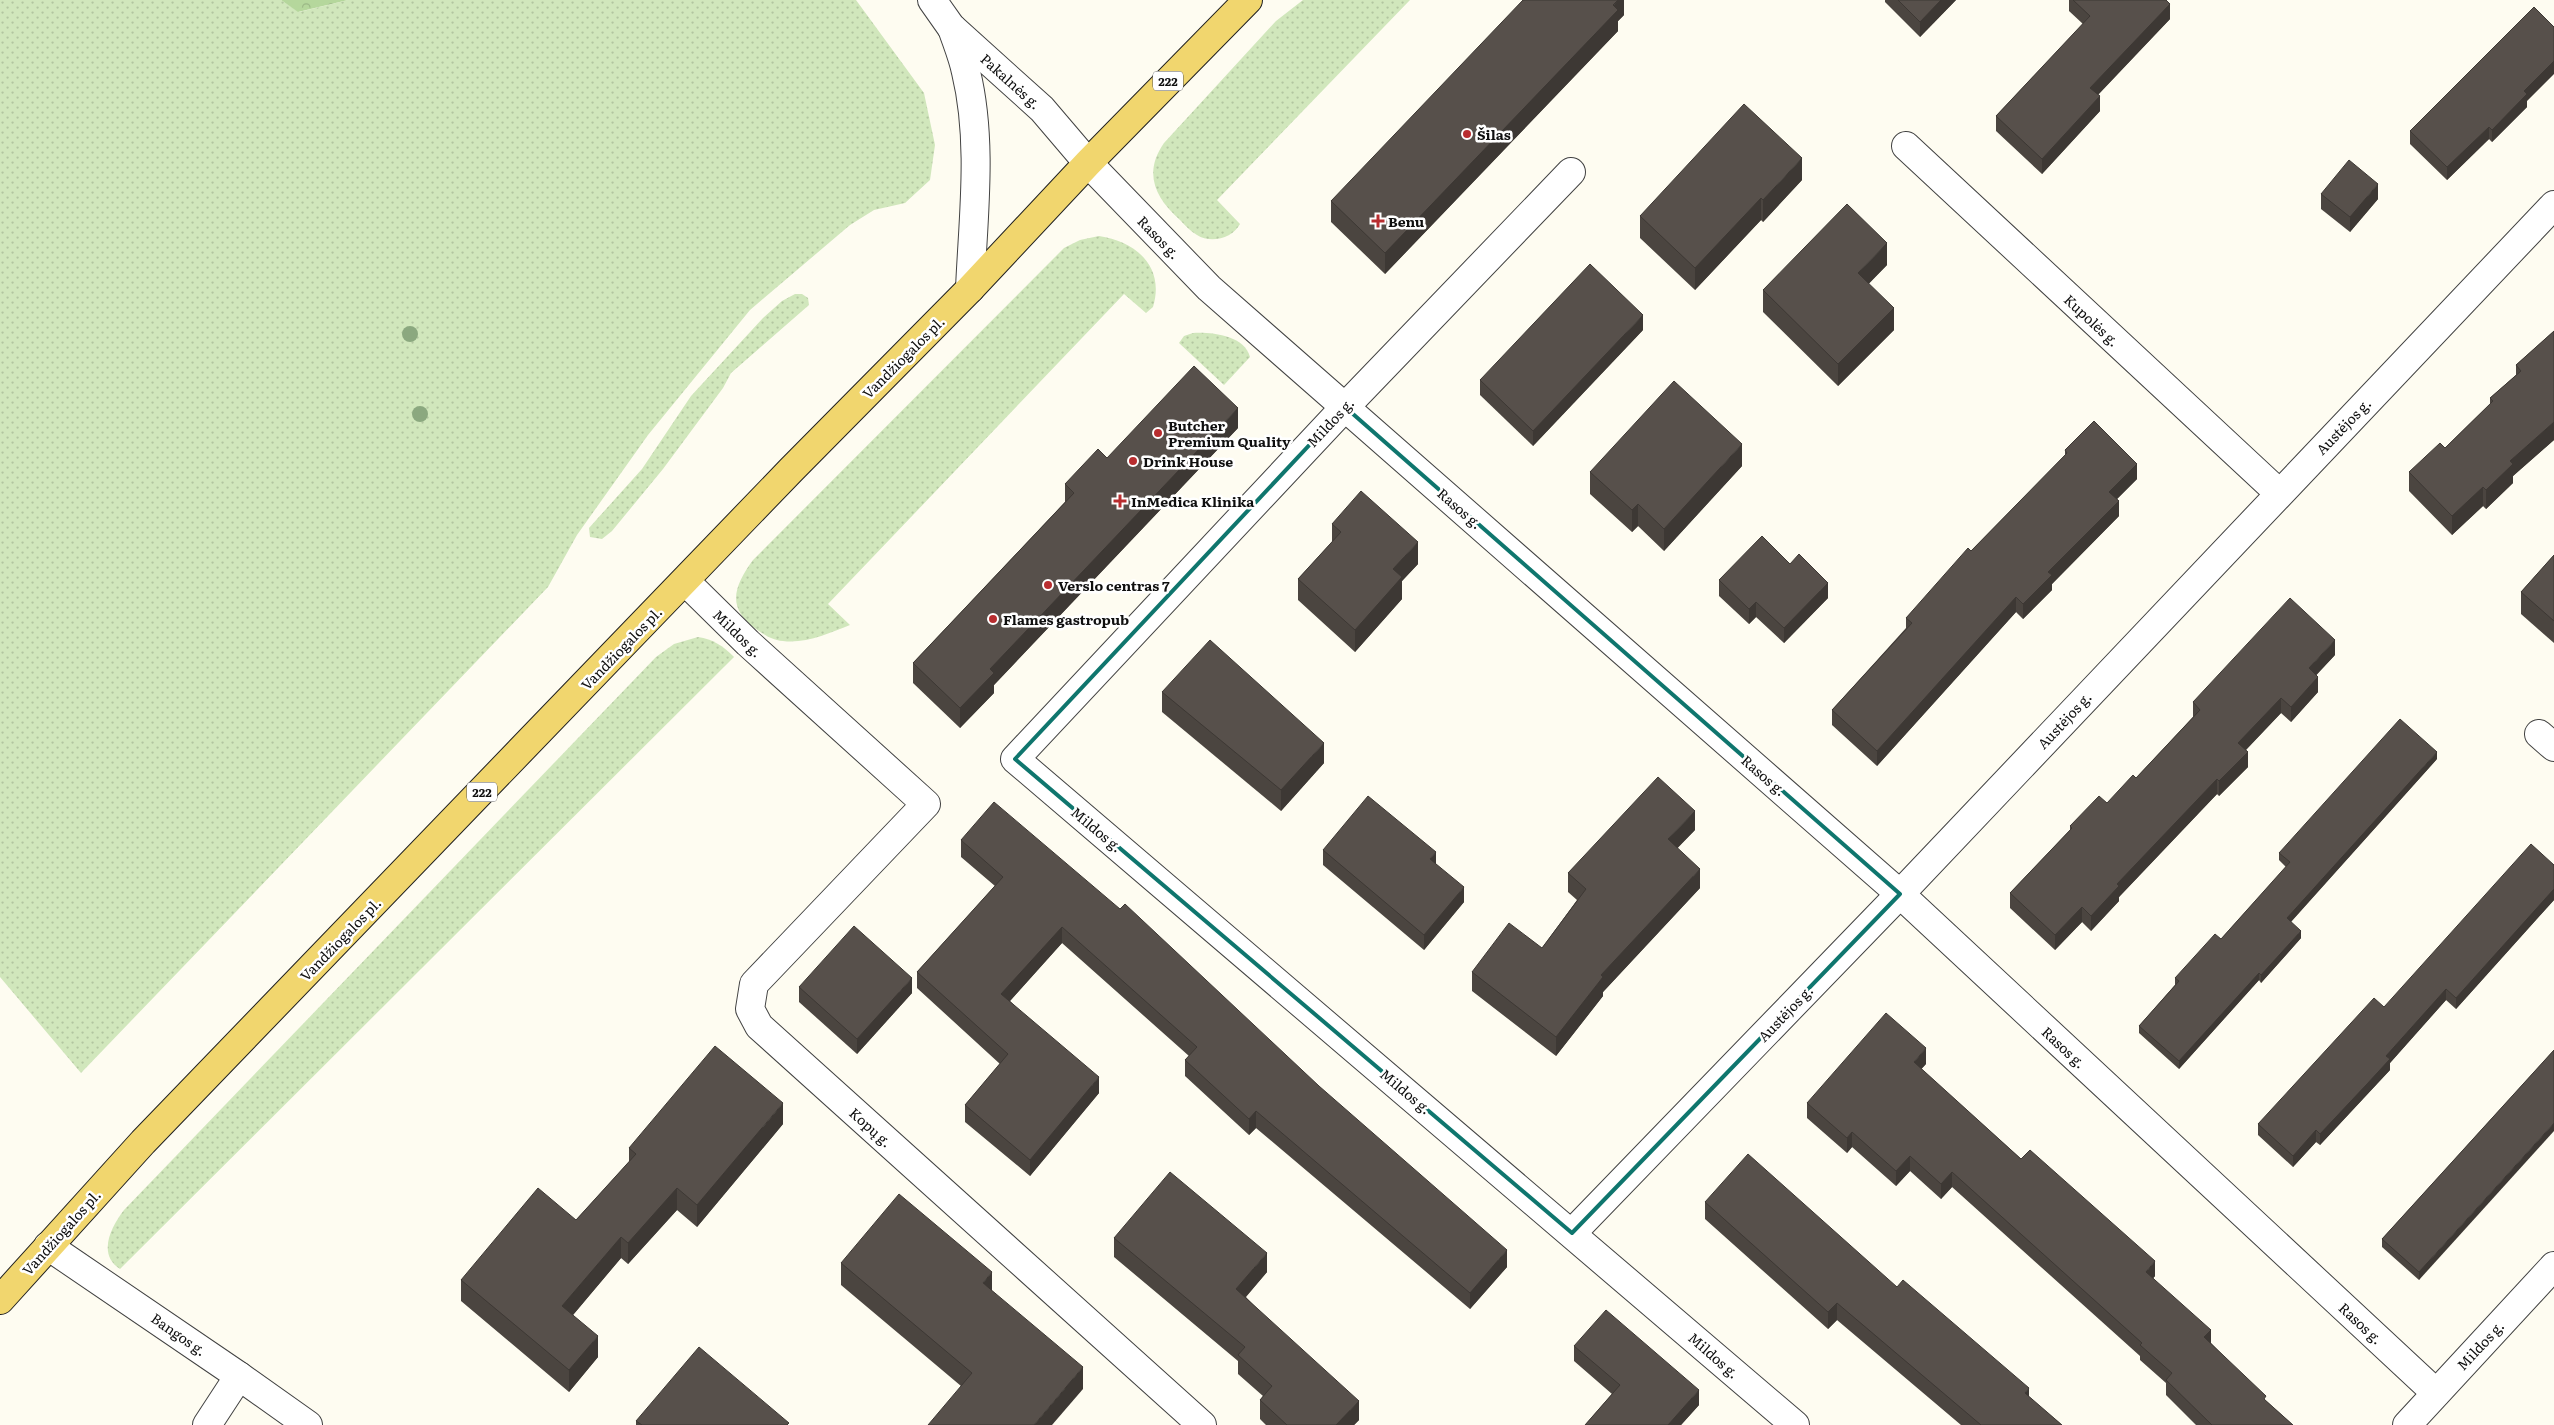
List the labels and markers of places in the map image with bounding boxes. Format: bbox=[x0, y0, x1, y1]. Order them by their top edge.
place label: Šilas bbox=[1477, 124, 1511, 144]
marker: Šilas bbox=[1461, 128, 1473, 140]
place label: Benu bbox=[1388, 211, 1425, 231]
marker: Benu bbox=[1372, 215, 1384, 227]
place label: Butcher Premium Quality bbox=[1168, 415, 1291, 451]
marker: Butcher Premium Quality bbox=[1152, 427, 1164, 439]
place label: Drink House bbox=[1143, 451, 1233, 471]
marker: Drink House bbox=[1127, 455, 1139, 467]
place label: InMedica Klinika bbox=[1131, 491, 1255, 511]
marker: InMedica Klinika bbox=[1113, 494, 1127, 508]
place label: Verslo centras 7 bbox=[1058, 575, 1170, 595]
marker: Verslo centras 7 bbox=[1042, 579, 1054, 591]
place label: Flames gastropub bbox=[1003, 609, 1129, 629]
marker: Flames gastropub bbox=[987, 613, 999, 625]

